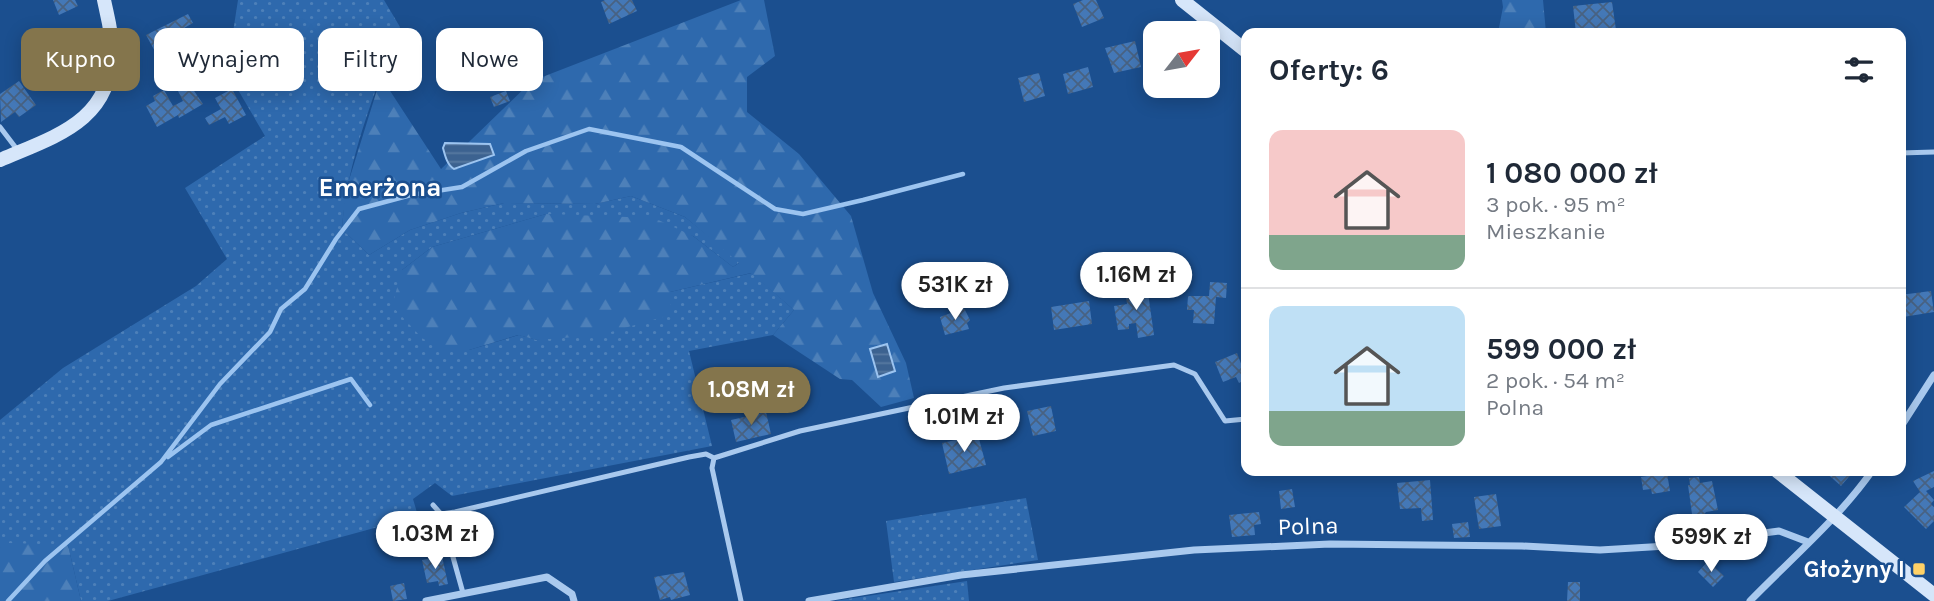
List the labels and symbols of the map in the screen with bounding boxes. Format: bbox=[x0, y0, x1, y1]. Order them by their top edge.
north arrow bbox=[1143, 21, 1220, 98]
district label: Emerżona bbox=[319, 172, 441, 203]
pin: 1.16M zł bbox=[1064, 252, 1208, 312]
pin: 531K zł bbox=[890, 262, 1020, 322]
pin: 1.08M zł bbox=[679, 368, 823, 427]
pin: 1.01M zł bbox=[892, 394, 1036, 454]
street label: Polna bbox=[1277, 511, 1339, 541]
pin: 1.03M zł bbox=[363, 512, 507, 571]
pin: 599K zł bbox=[1646, 514, 1776, 574]
place label: Głożyny I bbox=[1803, 555, 1905, 583]
marker: Głożyny I bbox=[1911, 561, 1927, 577]

